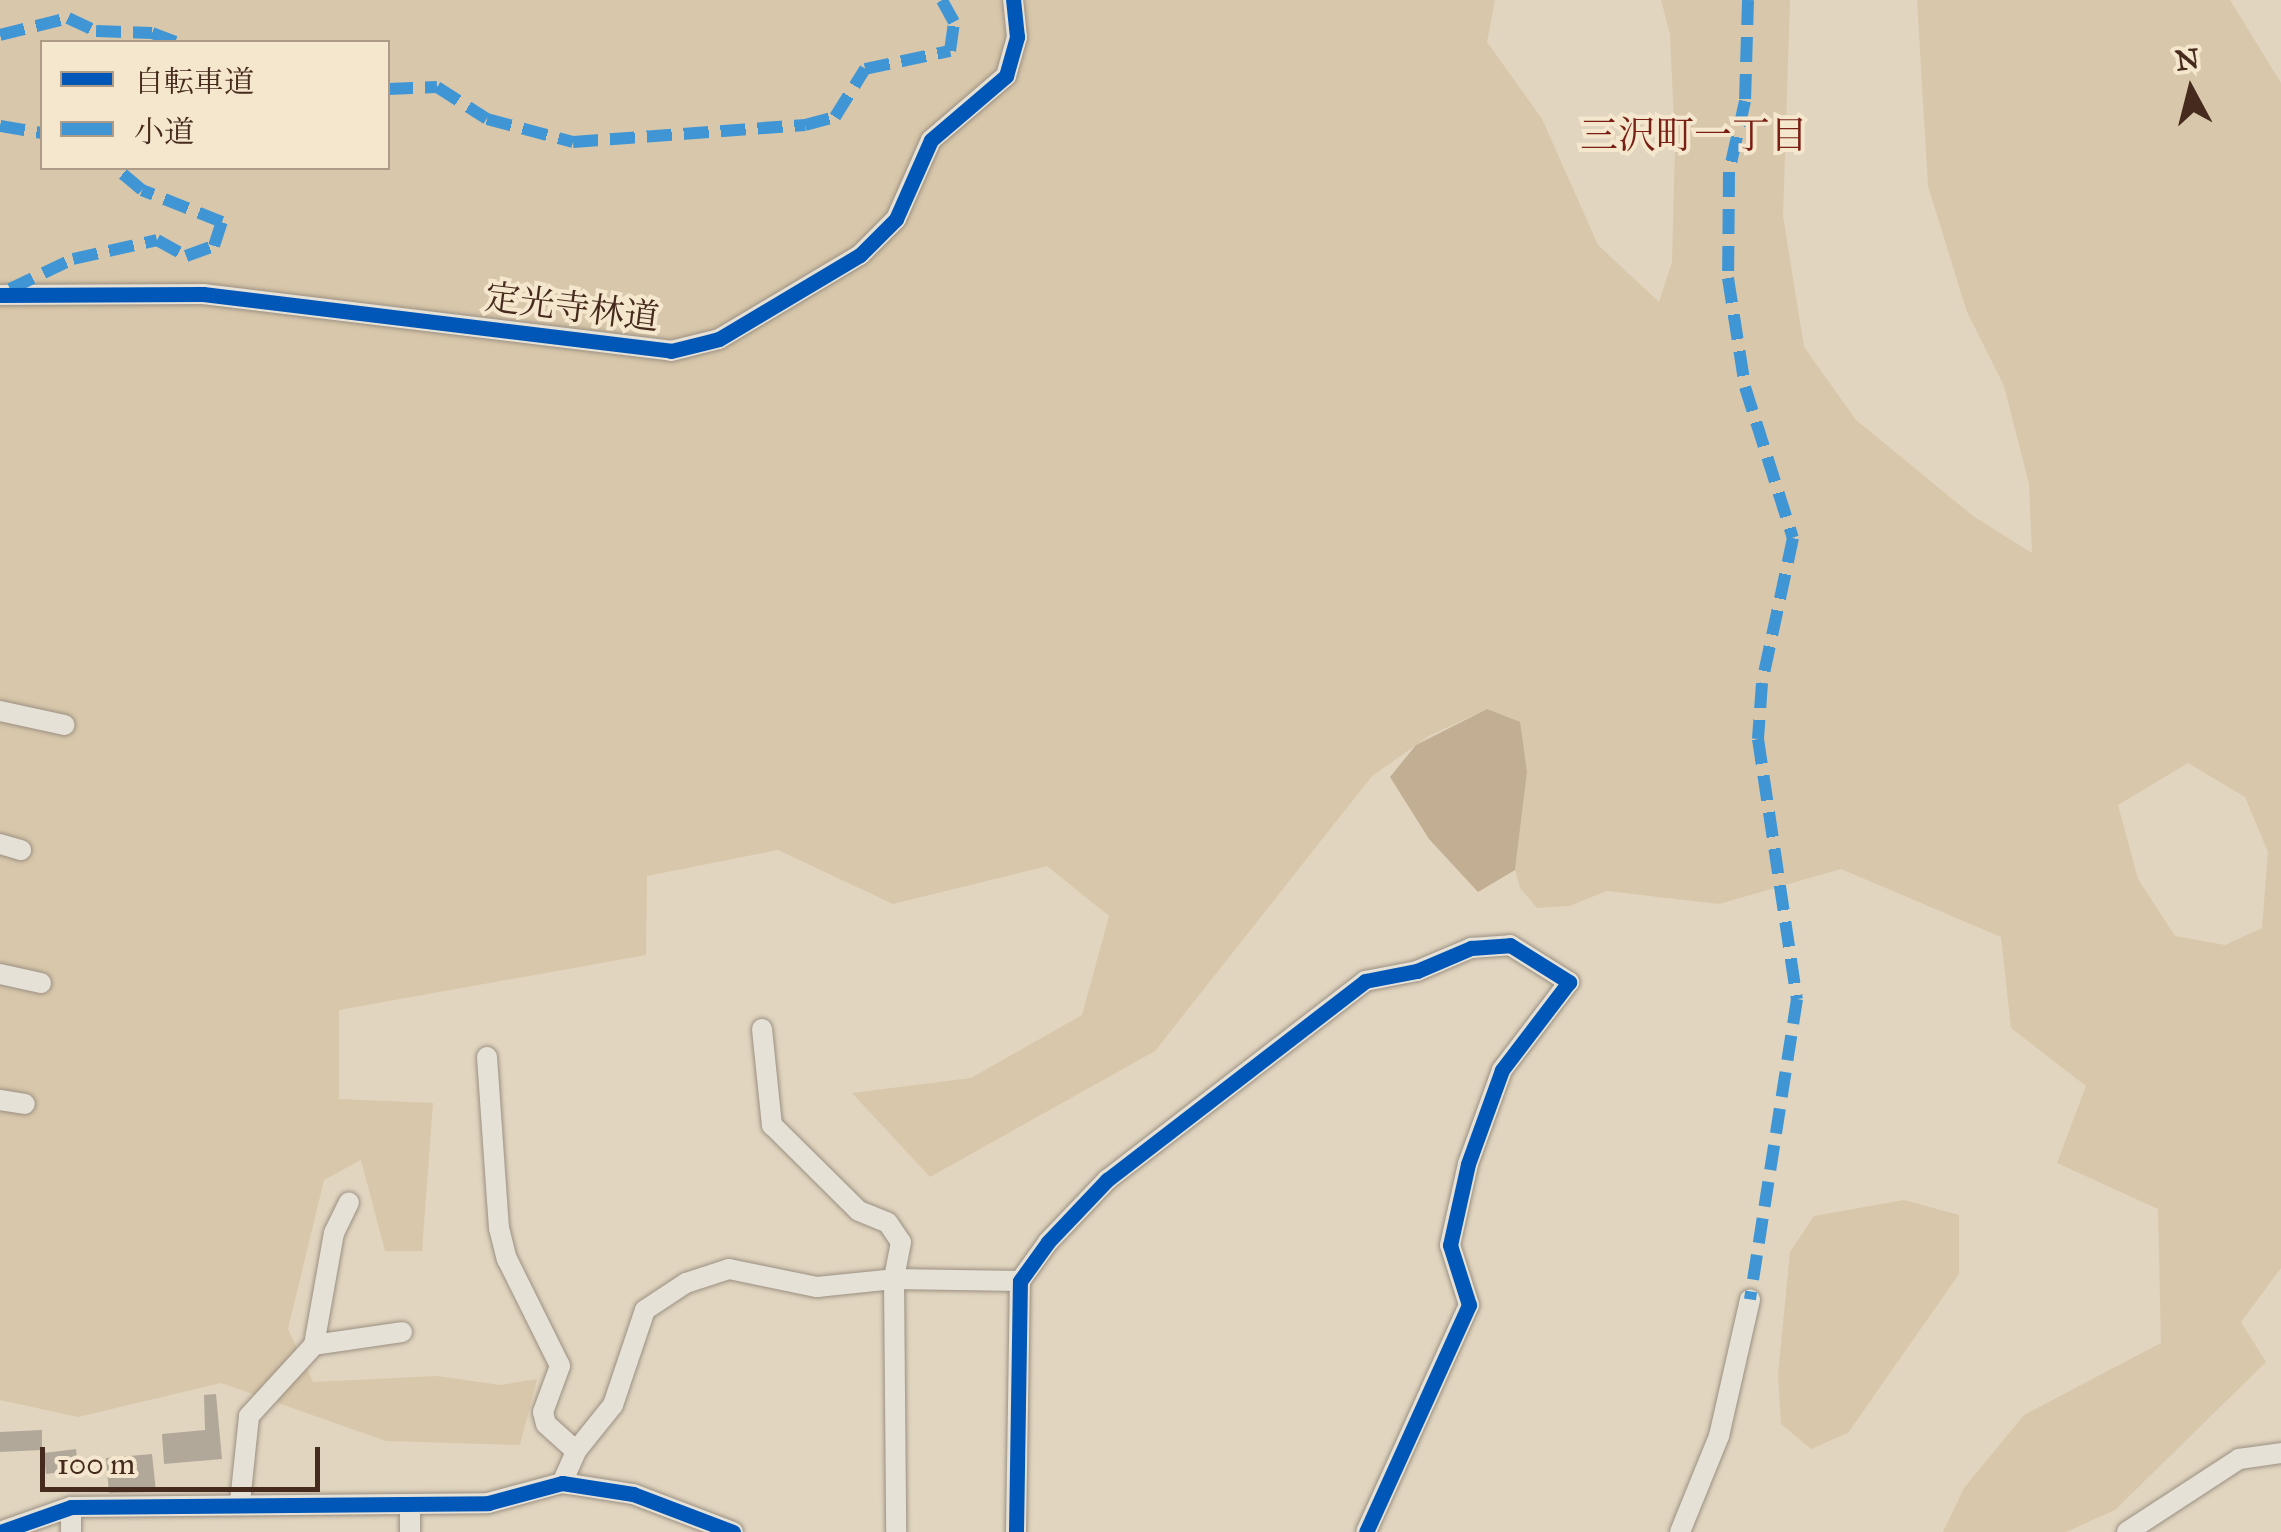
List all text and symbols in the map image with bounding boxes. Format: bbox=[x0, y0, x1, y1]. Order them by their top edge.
legend bbox=[40, 40, 390, 170]
north arrow bbox=[2141, 40, 2241, 140]
text: N bbox=[2173, 41, 2201, 79]
text: 自転車道 bbox=[134, 64, 254, 100]
district label: 三沢町一丁目 bbox=[1580, 113, 1808, 159]
text: 小道 bbox=[134, 114, 194, 150]
street label: 定光寺林道 bbox=[483, 276, 661, 340]
scale bar bbox=[45, 1427, 325, 1489]
text: 100 m bbox=[57, 1446, 135, 1482]

